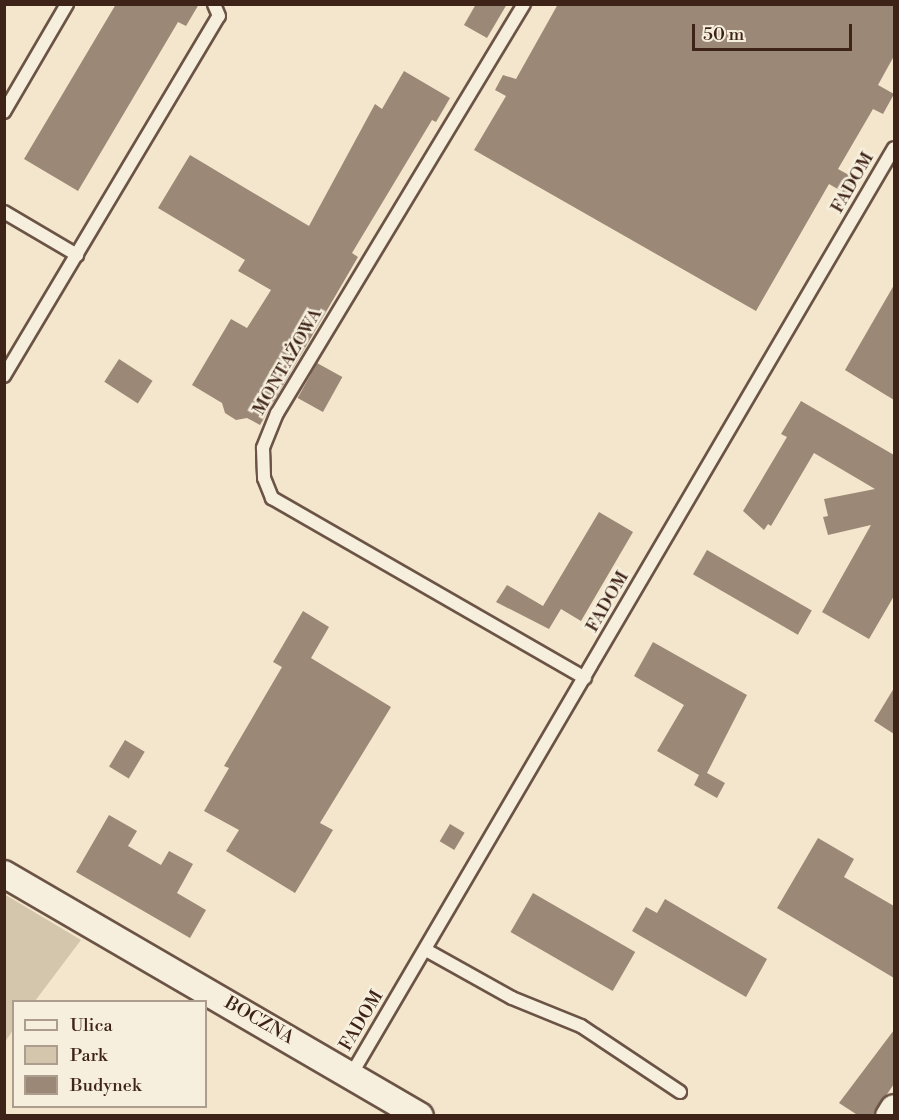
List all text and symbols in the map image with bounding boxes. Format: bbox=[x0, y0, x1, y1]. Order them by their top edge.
scale bar bbox=[695, 12, 856, 50]
text: 50 m bbox=[703, 23, 744, 46]
street label: FADOM bbox=[827, 149, 879, 217]
street label: MONTAŻOWA bbox=[249, 305, 327, 419]
street label: FADOM bbox=[582, 568, 634, 636]
street label: FADOM bbox=[336, 987, 388, 1055]
street label: BOCZNA bbox=[221, 993, 297, 1049]
legend bbox=[12, 1000, 207, 1108]
text: Ulica bbox=[70, 1014, 113, 1037]
text: Park bbox=[70, 1044, 107, 1067]
text: Budynek bbox=[70, 1074, 141, 1097]

